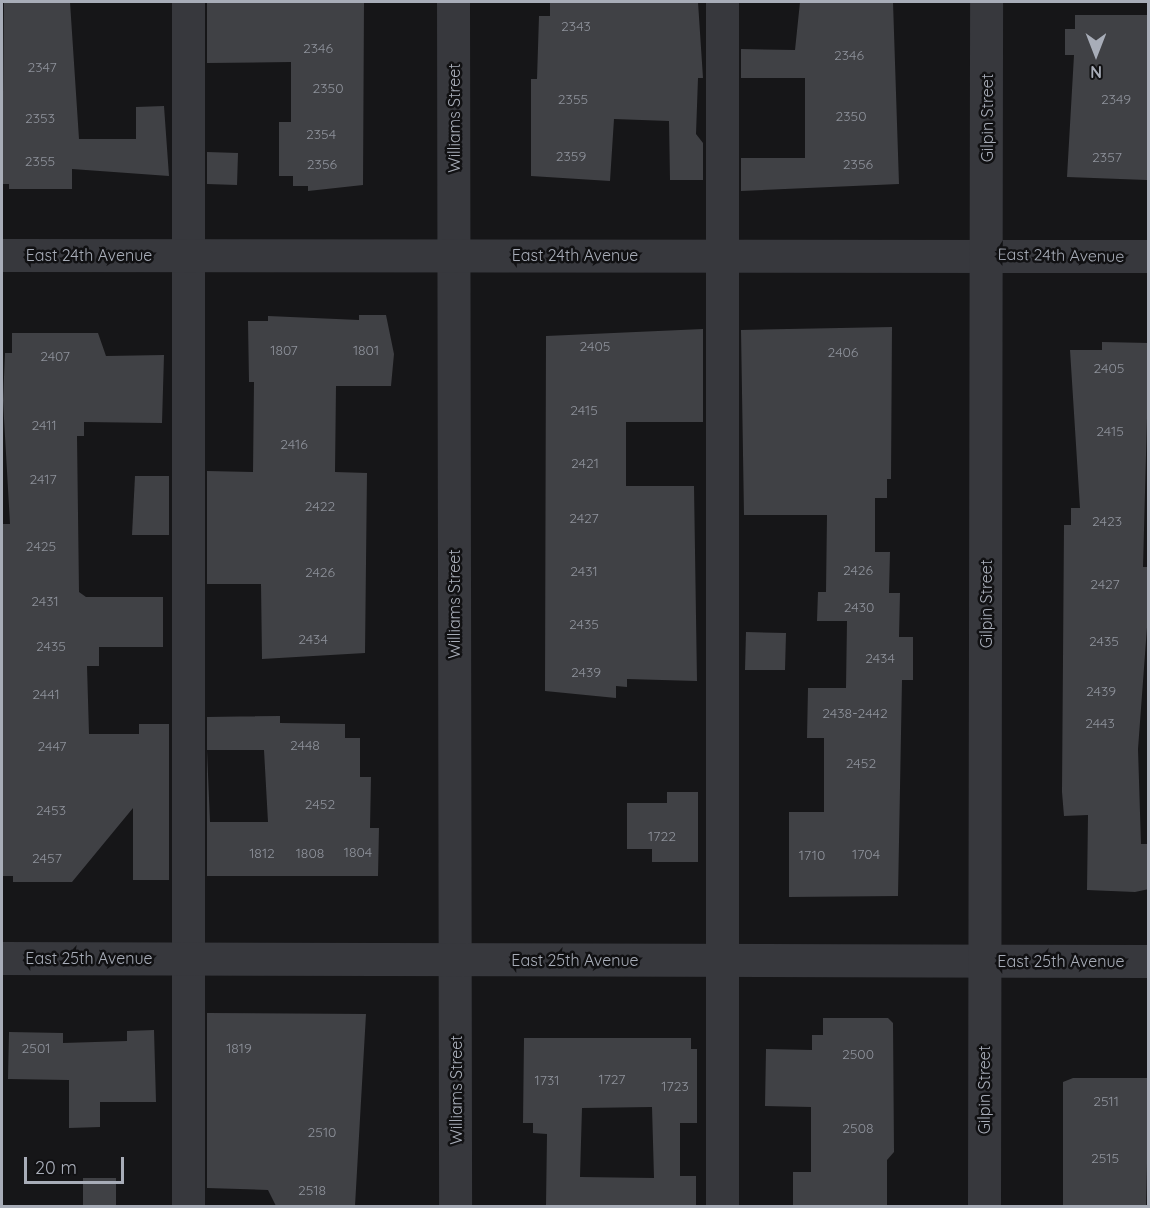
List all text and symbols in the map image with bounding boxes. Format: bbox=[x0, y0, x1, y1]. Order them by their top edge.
house number: 2343 bbox=[561, 18, 591, 34]
north arrow bbox=[1066, 24, 1126, 84]
house number: 2346 bbox=[303, 40, 333, 56]
house number: 2346 bbox=[834, 47, 864, 63]
house number: 2347 bbox=[27, 59, 57, 75]
text: N bbox=[1090, 62, 1102, 82]
street label: Williams Street bbox=[444, 63, 464, 173]
street label: Gilpin Street bbox=[977, 74, 997, 162]
house number: 2350 bbox=[312, 80, 344, 96]
house number: 2355 bbox=[558, 91, 588, 107]
house number: 2349 bbox=[1101, 91, 1131, 107]
house number: 2350 bbox=[835, 108, 867, 124]
house number: 2353 bbox=[25, 110, 55, 126]
house number: 2354 bbox=[306, 126, 336, 142]
house number: 2359 bbox=[556, 148, 586, 164]
house number: 2357 bbox=[1092, 149, 1122, 165]
house number: 2355 bbox=[25, 153, 55, 169]
house number: 2356 bbox=[307, 156, 337, 172]
house number: 2356 bbox=[843, 156, 873, 172]
street label: East 24th Avenue bbox=[997, 244, 1125, 266]
street label: East 24th Avenue bbox=[26, 245, 152, 265]
street label: East 24th Avenue bbox=[512, 245, 638, 265]
house number: 2405 bbox=[580, 338, 610, 354]
house number: 1807 bbox=[270, 342, 298, 358]
house number: 1801 bbox=[353, 342, 379, 358]
house number: 2406 bbox=[828, 344, 858, 360]
house number: 2407 bbox=[40, 348, 70, 364]
house number: 2405 bbox=[1094, 360, 1124, 376]
house number: 2415 bbox=[570, 402, 598, 418]
house number: 2411 bbox=[31, 417, 57, 433]
house number: 2415 bbox=[1096, 423, 1124, 439]
house number: 2416 bbox=[280, 436, 308, 452]
house number: 2421 bbox=[571, 455, 599, 471]
house number: 2417 bbox=[29, 471, 57, 487]
house number: 2422 bbox=[305, 498, 335, 514]
house number: 2427 bbox=[569, 510, 599, 526]
house number: 2423 bbox=[1092, 513, 1122, 529]
house number: 2425 bbox=[26, 538, 56, 554]
street label: Williams Street bbox=[444, 549, 464, 659]
street label: Gilpin Street bbox=[976, 560, 996, 648]
house number: 2426 bbox=[843, 562, 873, 578]
house number: 2431 bbox=[570, 563, 598, 579]
house number: 2426 bbox=[305, 564, 335, 580]
house number: 2427 bbox=[1090, 576, 1120, 592]
house number: 2431 bbox=[31, 593, 59, 609]
house number: 2430 bbox=[844, 599, 874, 615]
house number: 2435 bbox=[569, 616, 599, 632]
house number: 2434 bbox=[298, 631, 328, 647]
house number: 2435 bbox=[1089, 633, 1119, 649]
house number: 2435 bbox=[36, 638, 66, 654]
house number: 2434 bbox=[865, 650, 895, 666]
house number: 2439 bbox=[571, 664, 601, 680]
house number: 2439 bbox=[1086, 683, 1116, 699]
house number: 2441 bbox=[32, 686, 60, 702]
house number: 2438-2442 bbox=[822, 705, 888, 721]
house number: 2443 bbox=[1085, 715, 1115, 731]
house number: 2448 bbox=[290, 737, 320, 753]
house number: 2447 bbox=[37, 738, 67, 754]
house number: 2452 bbox=[846, 755, 876, 771]
house number: 2452 bbox=[305, 796, 335, 812]
house number: 2453 bbox=[36, 802, 66, 818]
house number: 1722 bbox=[648, 828, 676, 844]
house number: 1804 bbox=[344, 844, 372, 860]
house number: 1812 bbox=[249, 845, 275, 861]
house number: 1808 bbox=[296, 845, 324, 861]
house number: 1704 bbox=[852, 846, 880, 862]
house number: 1710 bbox=[799, 847, 825, 863]
house number: 2457 bbox=[32, 850, 62, 866]
street label: East 25th Avenue bbox=[25, 948, 153, 968]
street label: East 25th Avenue bbox=[511, 950, 639, 970]
street label: East 25th Avenue bbox=[997, 951, 1125, 971]
street label: Williams Street bbox=[446, 1035, 466, 1145]
house number: 2501 bbox=[22, 1040, 50, 1056]
house number: 1819 bbox=[226, 1040, 252, 1056]
house number: 2500 bbox=[842, 1046, 874, 1062]
street label: Gilpin Street bbox=[974, 1046, 994, 1134]
house number: 1727 bbox=[598, 1071, 626, 1087]
house number: 1731 bbox=[535, 1072, 559, 1088]
house number: 1723 bbox=[661, 1078, 689, 1094]
house number: 2511 bbox=[1093, 1093, 1119, 1109]
house number: 2508 bbox=[842, 1120, 874, 1136]
house number: 2510 bbox=[308, 1124, 336, 1140]
scale bar bbox=[27, 1145, 128, 1183]
house number: 2515 bbox=[1091, 1150, 1119, 1166]
text: 20 m bbox=[35, 1156, 77, 1179]
house number: 2518 bbox=[298, 1182, 326, 1198]

